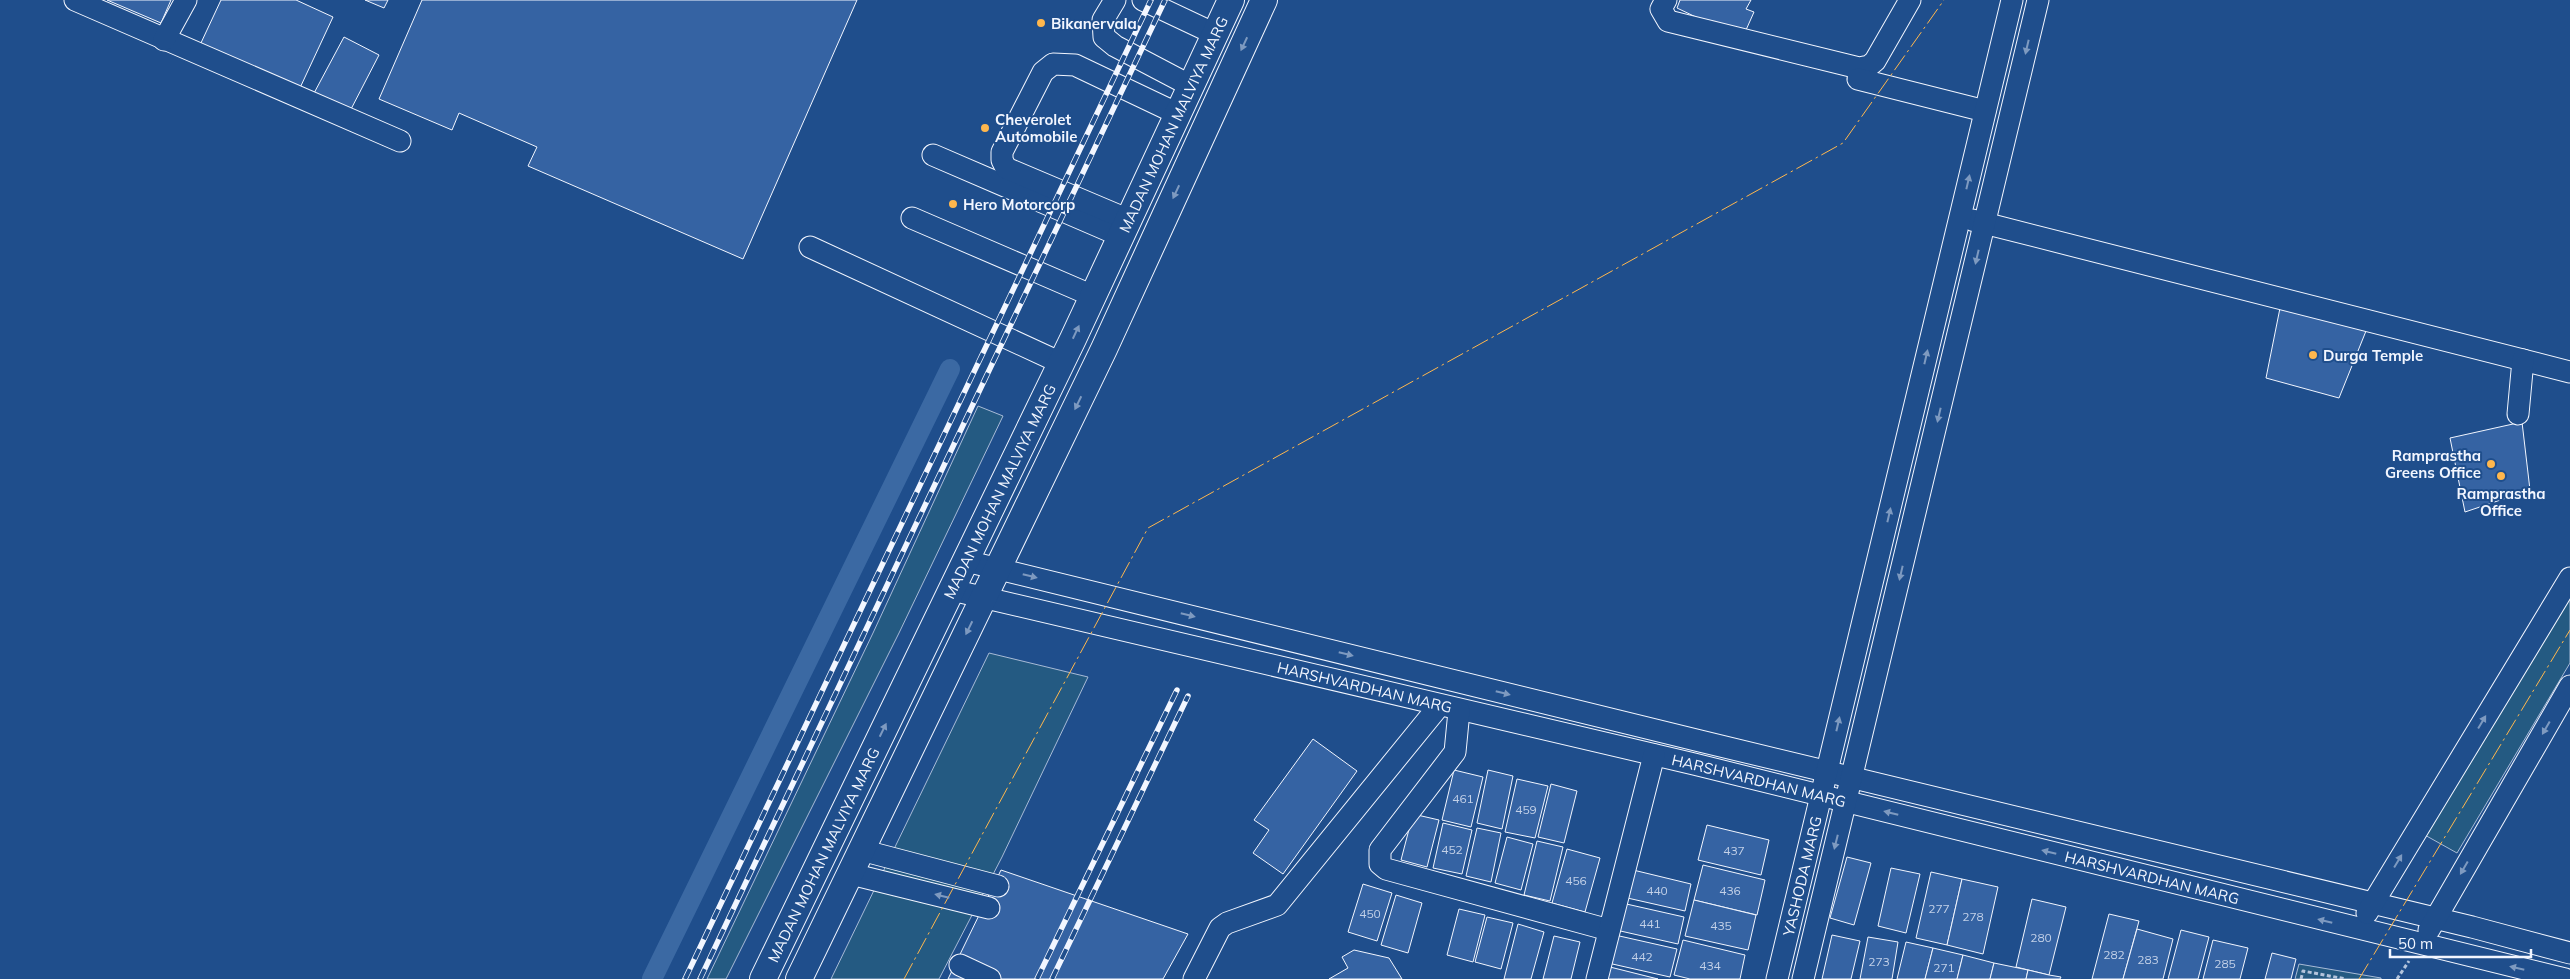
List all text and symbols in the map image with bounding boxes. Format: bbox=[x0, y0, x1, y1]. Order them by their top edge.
street label: MADAN MOHAN MALVIYA MARG bbox=[1114, 13, 1232, 236]
place label: Bikanervala bbox=[1051, 14, 1137, 33]
marker: Bikanervala bbox=[1035, 17, 1047, 29]
one-way arrow bbox=[1240, 37, 1248, 51]
one-way arrow bbox=[2023, 40, 2031, 55]
place label: Cheverolet Automobile bbox=[995, 110, 1077, 146]
marker: Cheverolet Automobile bbox=[979, 122, 991, 134]
one-way arrow bbox=[1964, 175, 1972, 190]
one-way arrow bbox=[1172, 185, 1180, 199]
place label: Hero Motorcorp bbox=[963, 195, 1075, 214]
marker: Hero Motorcorp bbox=[947, 198, 959, 210]
one-way arrow bbox=[1973, 249, 1981, 264]
one-way arrow bbox=[1073, 325, 1081, 339]
place label: Durga Temple bbox=[2323, 346, 2423, 365]
marker: Durga Temple bbox=[2307, 349, 2319, 361]
one-way arrow bbox=[1922, 350, 1930, 365]
street label: MADAN MOHAN MALVIYA MARG bbox=[939, 381, 1059, 602]
one-way arrow bbox=[1073, 395, 1082, 410]
one-way arrow bbox=[1935, 407, 1943, 422]
place label: Ramprastha Greens Office bbox=[2385, 446, 2481, 482]
marker: Ramprastha Greens Office bbox=[2485, 458, 2497, 470]
marker: Ramprastha Office bbox=[2495, 470, 2507, 482]
place label: Ramprastha Office bbox=[2456, 484, 2546, 520]
one-way arrow bbox=[1885, 508, 1893, 523]
one-way arrow bbox=[1897, 565, 1905, 580]
one-way arrow bbox=[1022, 573, 1037, 581]
one-way arrow bbox=[1180, 611, 1195, 619]
one-way arrow bbox=[965, 621, 973, 635]
one-way arrow bbox=[1338, 650, 1353, 658]
street label: HARSHVARDHAN MARG bbox=[1276, 657, 1454, 716]
one-way arrow bbox=[1496, 689, 1511, 697]
one-way arrow bbox=[2478, 716, 2487, 729]
one-way arrow bbox=[1834, 717, 1842, 732]
one-way arrow bbox=[2541, 721, 2550, 734]
one-way arrow bbox=[879, 723, 888, 738]
street label: MADAN MOHAN MALVIYA MARG bbox=[763, 744, 883, 965]
street label: HARSHVARDHAN MARG bbox=[1670, 750, 1848, 811]
house number: 461 bbox=[1452, 791, 1474, 806]
house number: 459 bbox=[1515, 802, 1537, 817]
one-way arrow bbox=[1884, 809, 1899, 817]
street label: YASHODA MARG bbox=[1778, 814, 1825, 939]
one-way arrow bbox=[1832, 834, 1840, 849]
house number: 452 bbox=[1441, 842, 1463, 857]
house number: 437 bbox=[1723, 843, 1745, 858]
street label: HARSHVARDHAN MARG bbox=[2063, 846, 2241, 908]
one-way arrow bbox=[2041, 848, 2056, 856]
one-way arrow bbox=[2393, 854, 2402, 867]
one-way arrow bbox=[2460, 861, 2468, 876]
house number: 456 bbox=[1565, 873, 1587, 888]
house number: 440 bbox=[1646, 883, 1668, 898]
house number: 436 bbox=[1719, 883, 1741, 898]
one-way arrow bbox=[934, 892, 949, 900]
house number: 277 bbox=[1928, 901, 1950, 916]
house number: 450 bbox=[1359, 906, 1381, 921]
house number: 278 bbox=[1962, 909, 1984, 924]
house number: 441 bbox=[1639, 916, 1661, 931]
one-way arrow bbox=[2318, 917, 2333, 925]
house number: 435 bbox=[1710, 918, 1732, 933]
scale bar bbox=[2390, 926, 2531, 958]
house number: 280 bbox=[2030, 930, 2052, 945]
text: 50 m bbox=[2398, 934, 2433, 953]
house number: 282 bbox=[2103, 947, 2125, 962]
house number: 442 bbox=[1631, 949, 1653, 964]
house number: 283 bbox=[2137, 952, 2159, 967]
house number: 273 bbox=[1868, 954, 1890, 969]
house number: 285 bbox=[2214, 956, 2236, 971]
house number: 434 bbox=[1699, 958, 1721, 973]
house number: 271 bbox=[1933, 960, 1955, 975]
one-way arrow bbox=[2510, 964, 2525, 972]

